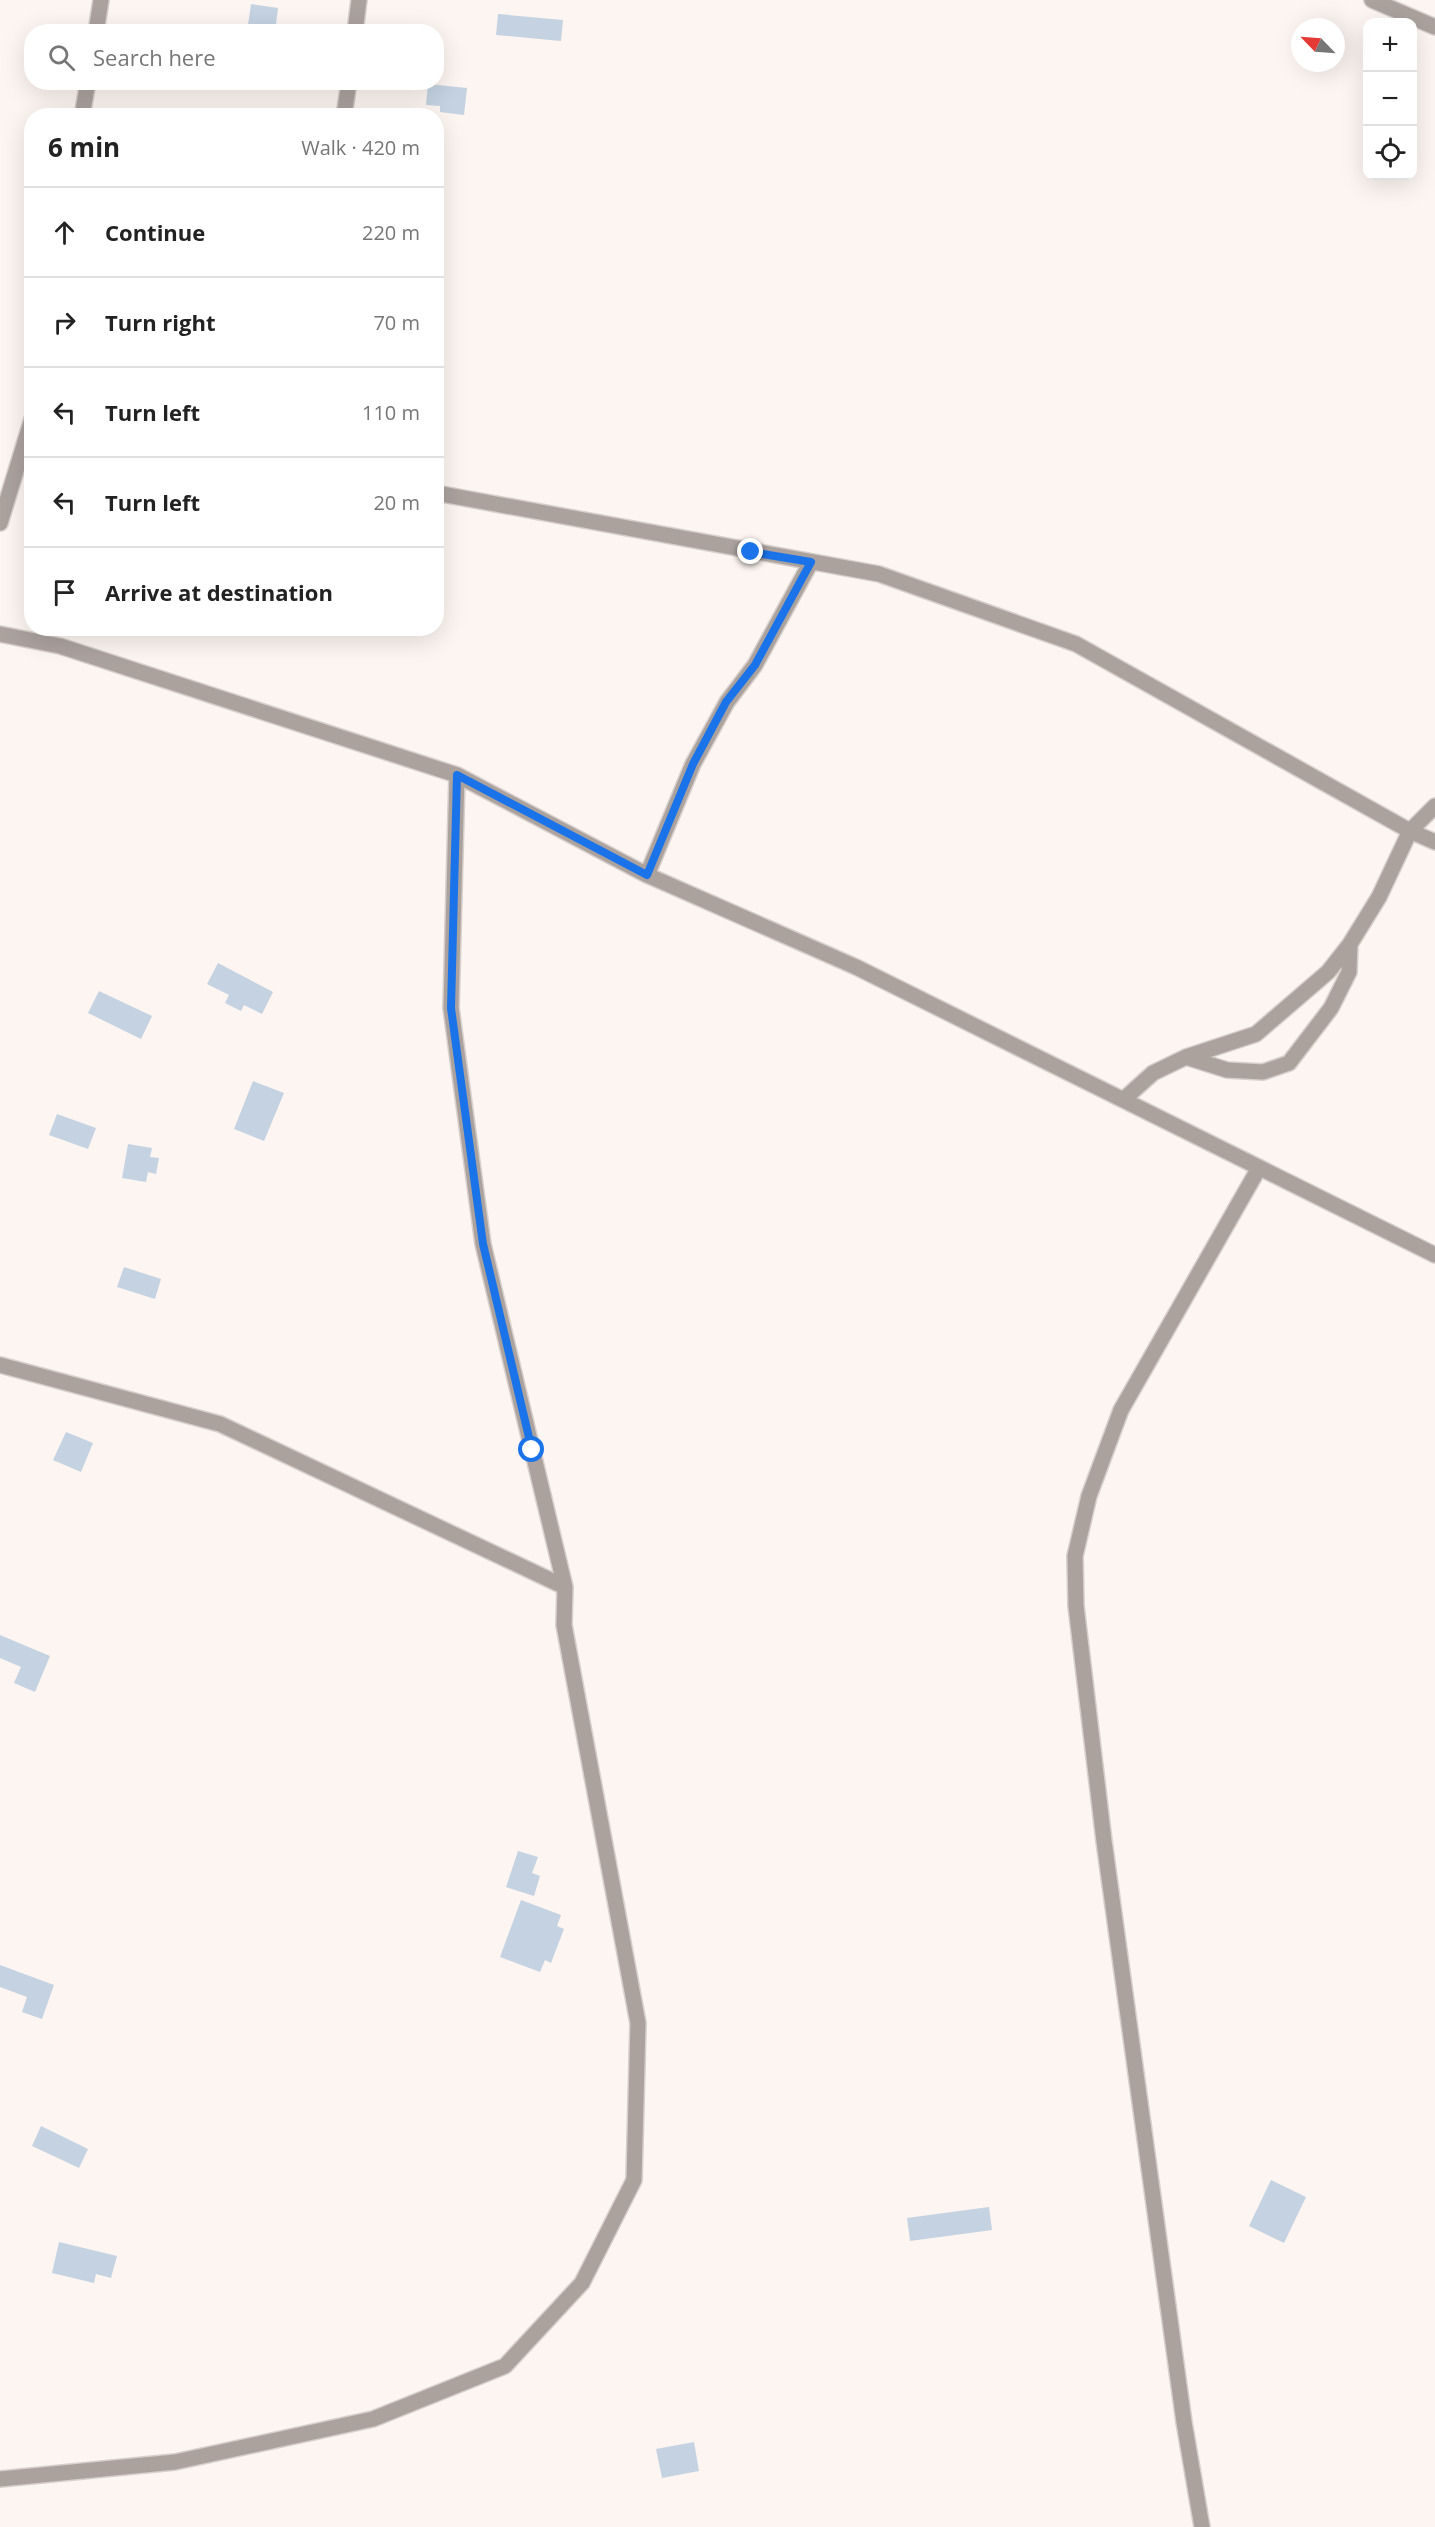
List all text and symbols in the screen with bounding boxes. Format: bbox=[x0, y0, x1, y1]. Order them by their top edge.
north arrow bbox=[1291, 18, 1345, 72]
map controls bbox=[1363, 18, 1417, 180]
button: + bbox=[1363, 18, 1417, 72]
search box bbox=[24, 24, 444, 90]
icon: search bbox=[45, 41, 78, 74]
text: Search here bbox=[93, 42, 216, 72]
button: − bbox=[1363, 72, 1417, 126]
button: locate bbox=[1363, 126, 1417, 180]
text: 6 min bbox=[48, 129, 120, 165]
text: Walk · 420 m bbox=[301, 134, 420, 161]
icon: ahead bbox=[48, 216, 81, 249]
text: Continue bbox=[105, 217, 205, 247]
text: 220 m bbox=[362, 219, 420, 246]
icon: right bbox=[48, 306, 81, 339]
text: Turn right bbox=[105, 307, 216, 337]
text: 70 m bbox=[373, 309, 420, 336]
icon: left bbox=[48, 396, 81, 429]
text: Turn left bbox=[105, 397, 200, 427]
text: 110 m bbox=[362, 399, 420, 426]
icon: left bbox=[48, 486, 81, 519]
text: Turn left bbox=[105, 487, 200, 517]
text: 20 m bbox=[373, 489, 420, 516]
route end bbox=[737, 538, 763, 564]
icon: arrive bbox=[48, 576, 81, 609]
text: Arrive at destination bbox=[105, 577, 333, 607]
route start bbox=[518, 1436, 544, 1462]

